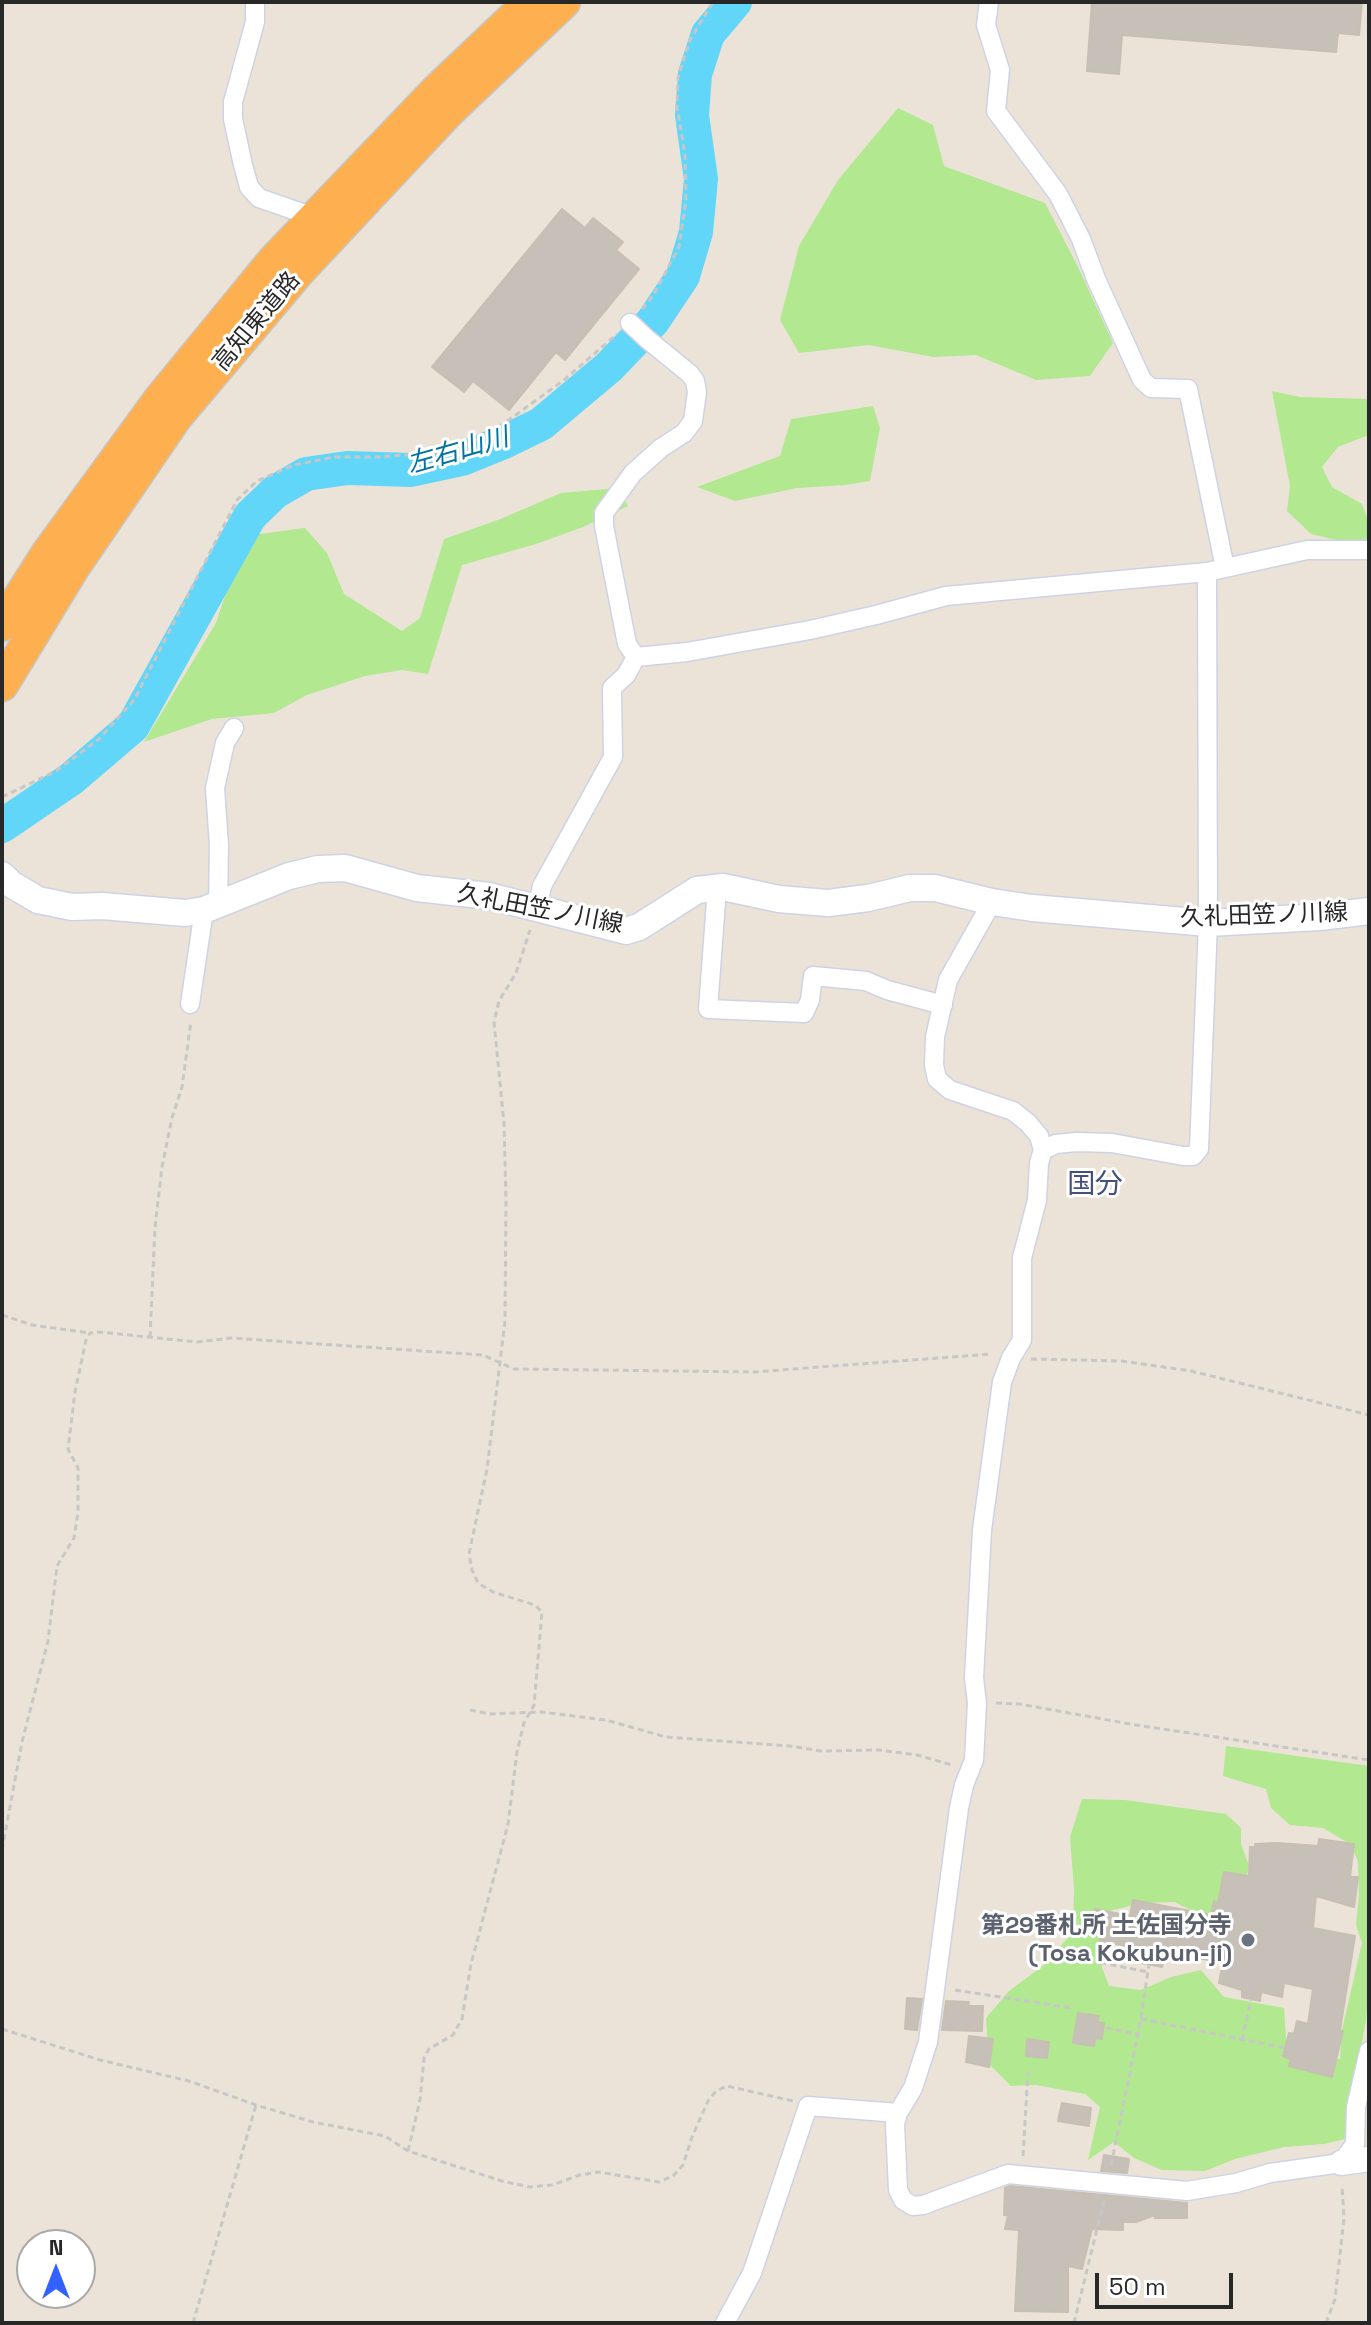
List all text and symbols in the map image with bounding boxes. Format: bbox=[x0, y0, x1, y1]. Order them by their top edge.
street label: 高知東道路 bbox=[207, 267, 307, 377]
water label: 左右山川 bbox=[404, 423, 512, 481]
street label: 久礼田笠ノ川線 bbox=[455, 880, 625, 940]
street label: 久礼田笠ノ川線 bbox=[1180, 899, 1348, 933]
district label: 国分 bbox=[1067, 1168, 1123, 1202]
place label: 第29番札所 土佐国分寺 (Tosa Kokubun-ji) bbox=[981, 1912, 1232, 1968]
marker: 第29番札所 土佐国分寺 (Tosa Kokubun-ji) bbox=[1239, 1931, 1257, 1949]
north arrow bbox=[16, 2229, 96, 2309]
text: N bbox=[49, 2233, 63, 2261]
scale bar bbox=[1099, 2257, 1237, 2307]
text: 50 m bbox=[1109, 2271, 1166, 2302]

